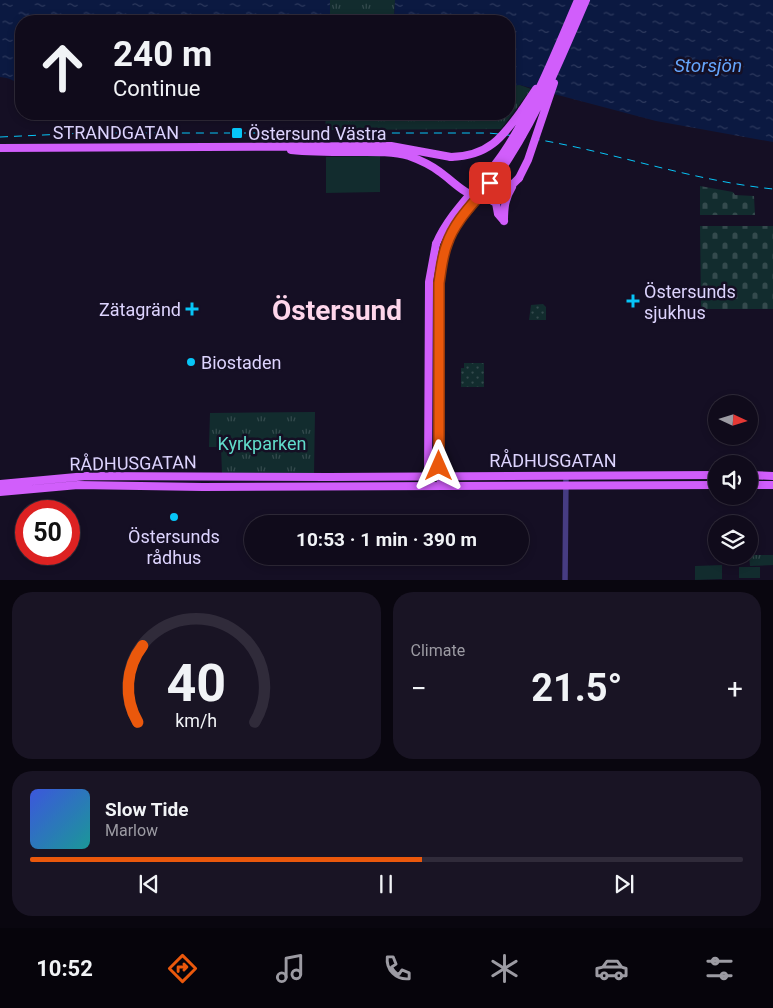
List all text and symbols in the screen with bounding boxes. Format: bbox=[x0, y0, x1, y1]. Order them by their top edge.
text: 240 m bbox=[113, 34, 212, 75]
icon: ahead bbox=[30, 35, 95, 100]
water label: Storsjön bbox=[674, 54, 742, 77]
text: Continue bbox=[113, 76, 201, 101]
street label: STRANDGATAN bbox=[53, 122, 179, 143]
place label: Östersund Västra bbox=[248, 123, 387, 144]
marker: Östersund Västra bbox=[230, 126, 244, 140]
pin bbox=[469, 162, 511, 204]
icon: arrive bbox=[476, 169, 504, 197]
place label: Östersunds sjukhus bbox=[644, 281, 736, 323]
district label: Östersund bbox=[272, 294, 402, 327]
marker: Östersunds sjukhus bbox=[626, 294, 640, 308]
place label: Zätagränd bbox=[99, 299, 181, 320]
marker: Zätagränd bbox=[185, 302, 199, 316]
place label: Biostaden bbox=[201, 352, 281, 373]
marker: Biostaden bbox=[185, 356, 197, 368]
north arrow bbox=[708, 395, 758, 445]
map controls bbox=[708, 395, 758, 565]
park label: Kyrkparken bbox=[217, 433, 307, 454]
position arrow bbox=[412, 439, 464, 491]
street label: RÅDHUSGATAN bbox=[489, 449, 617, 471]
street label: RÅDHUSGATAN bbox=[69, 450, 197, 475]
button: sound bbox=[708, 455, 758, 505]
speed limit sign: 50 bbox=[15, 500, 80, 565]
marker: Östersunds rådhus bbox=[168, 511, 180, 523]
button: layers bbox=[708, 515, 758, 565]
place label: Östersunds rådhus bbox=[128, 526, 220, 568]
text: 10:53 · 1 min · 390 m bbox=[296, 528, 477, 551]
text: Climate bbox=[411, 641, 465, 660]
text: 40 bbox=[166, 653, 226, 714]
text: 21.5° bbox=[531, 666, 622, 710]
text: − bbox=[411, 672, 427, 705]
text: + bbox=[727, 672, 743, 705]
text: km/h bbox=[175, 710, 217, 731]
text: Slow Tide bbox=[105, 798, 188, 821]
text: Marlow bbox=[105, 821, 158, 840]
icon: previous bbox=[135, 870, 163, 898]
icon: pause bbox=[372, 870, 400, 898]
icon: next bbox=[610, 870, 638, 898]
icon: directions bbox=[165, 951, 200, 986]
icon: music bbox=[273, 951, 308, 986]
icon: phone bbox=[380, 951, 415, 986]
icon: climate bbox=[487, 951, 522, 986]
icon: car bbox=[594, 951, 629, 986]
icon: filters bbox=[702, 951, 737, 986]
text: 10:52 bbox=[36, 956, 93, 981]

